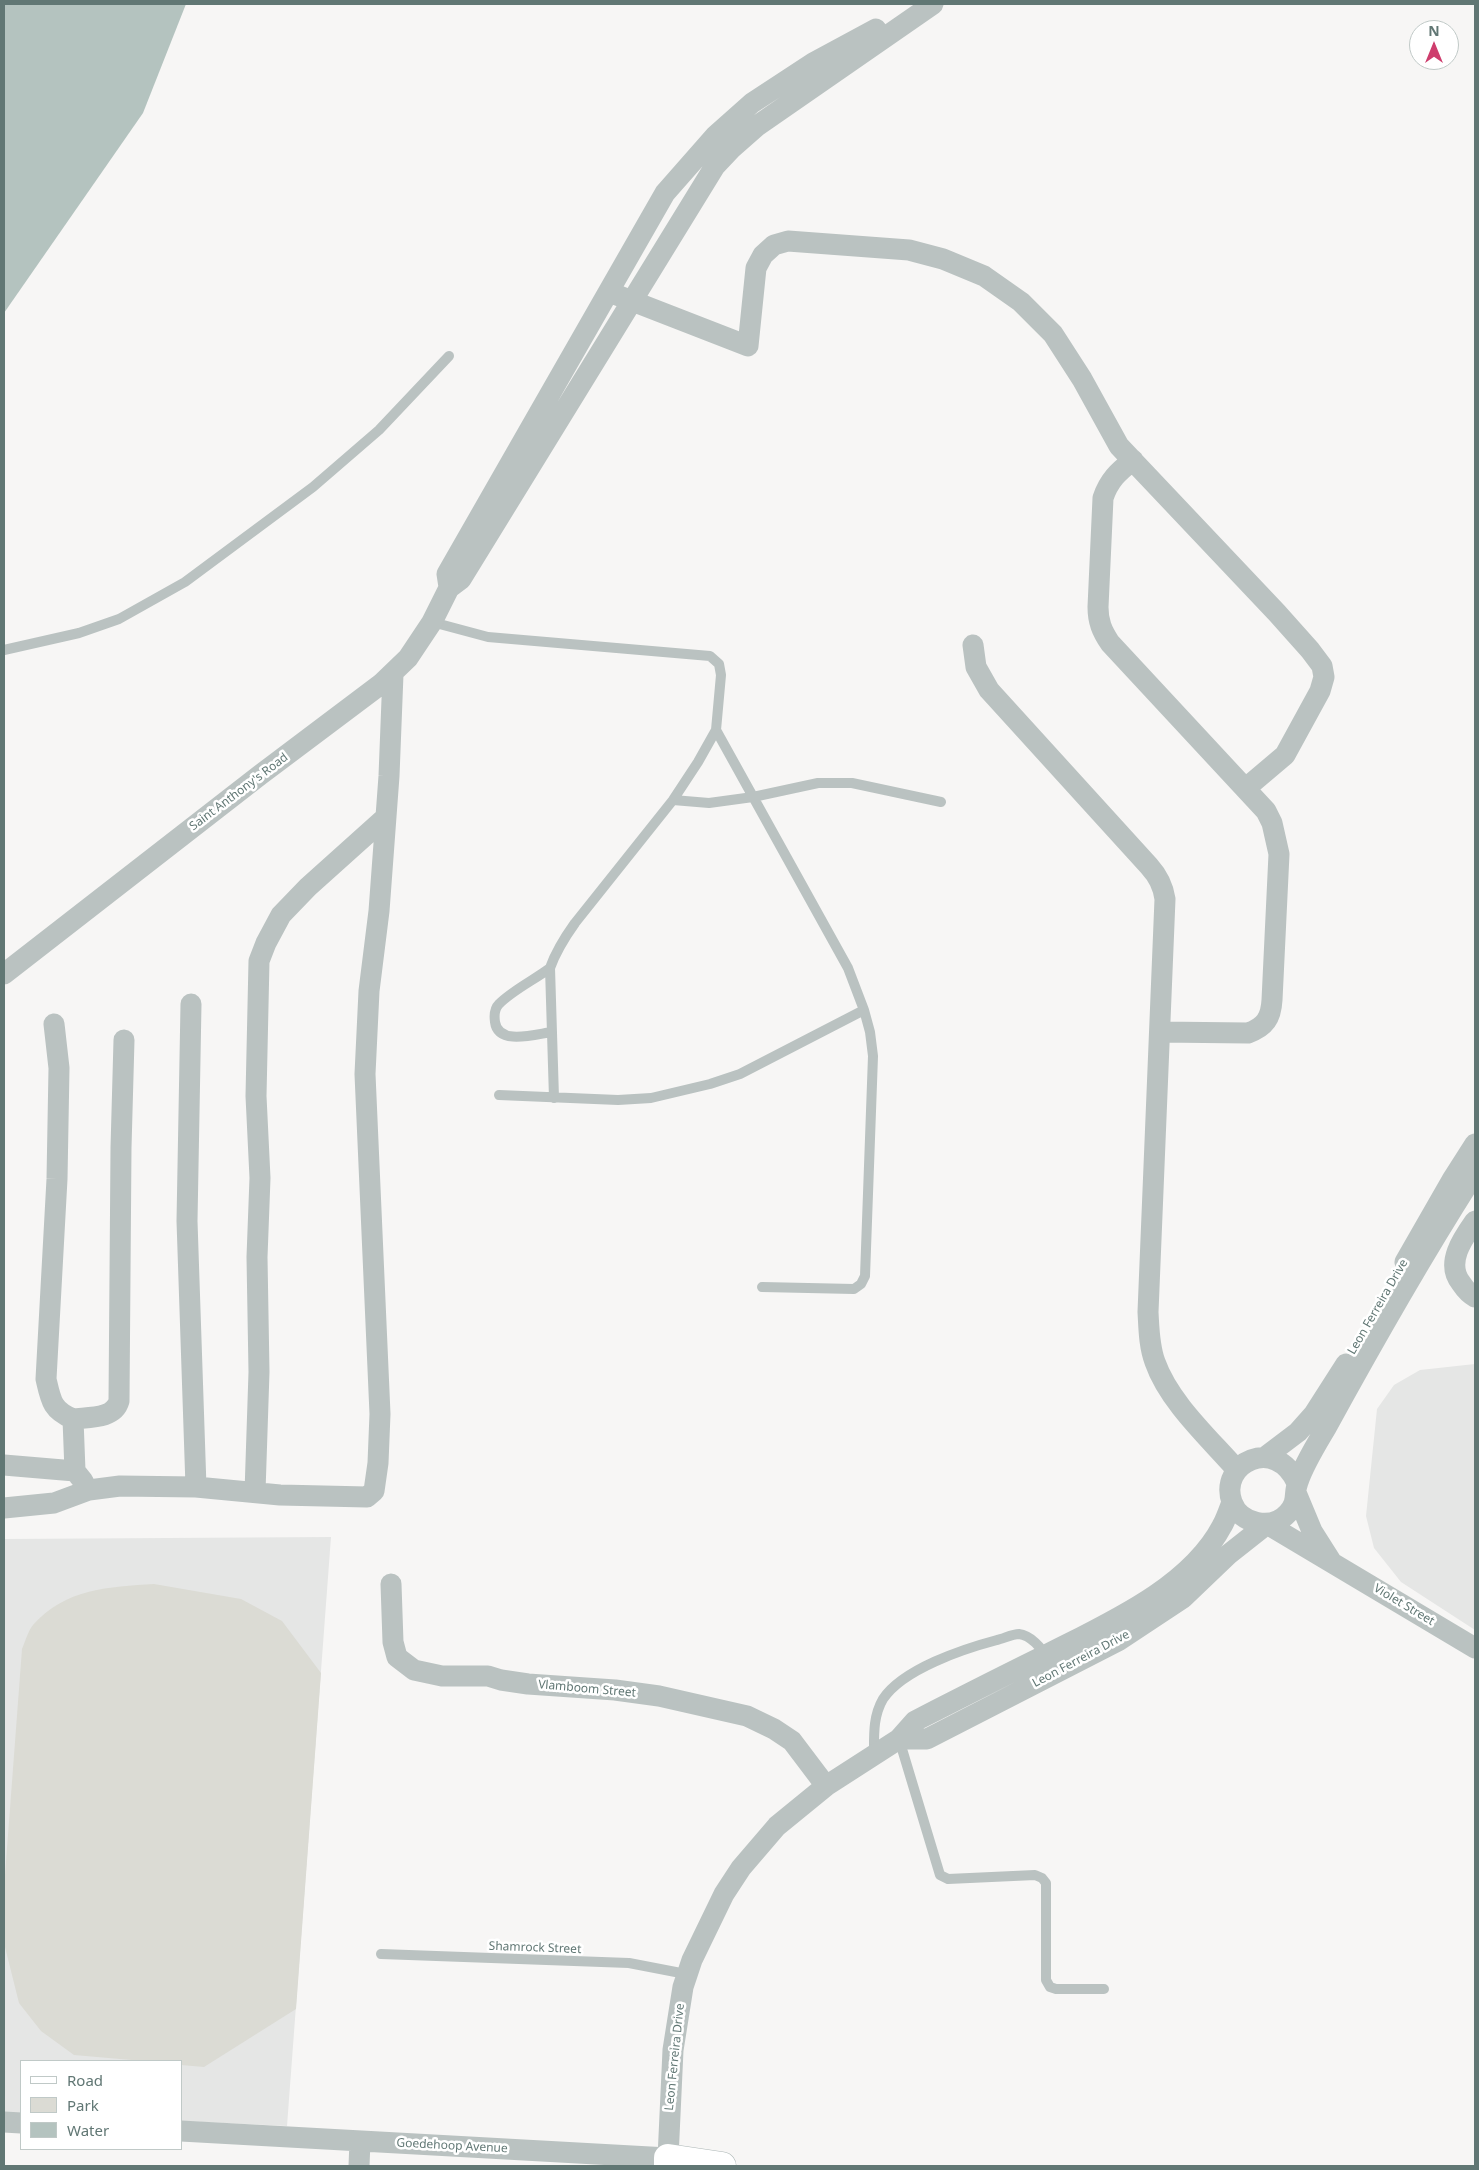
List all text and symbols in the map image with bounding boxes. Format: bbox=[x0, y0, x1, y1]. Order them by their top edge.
north arrow bbox=[1409, 20, 1459, 70]
text: N bbox=[1428, 21, 1440, 40]
street label: Saint Anthony's Road bbox=[187, 750, 291, 834]
street label: Leon Ferreira Drive bbox=[1345, 1257, 1411, 1357]
street label: Violet Street bbox=[1371, 1581, 1437, 1629]
street label: Leon Ferreira Drive bbox=[1030, 1627, 1132, 1691]
street label: Vlamboom Street bbox=[538, 1678, 636, 1700]
street label: Shamrock Street bbox=[488, 1939, 582, 1957]
street label: Leon Ferreira Drive bbox=[662, 2003, 688, 2111]
legend bbox=[20, 2060, 182, 2150]
text: Road bbox=[67, 2070, 103, 2090]
text: Park bbox=[67, 2095, 99, 2115]
text: Water bbox=[67, 2120, 109, 2140]
street label: Goedehoop Avenue bbox=[396, 2136, 508, 2156]

